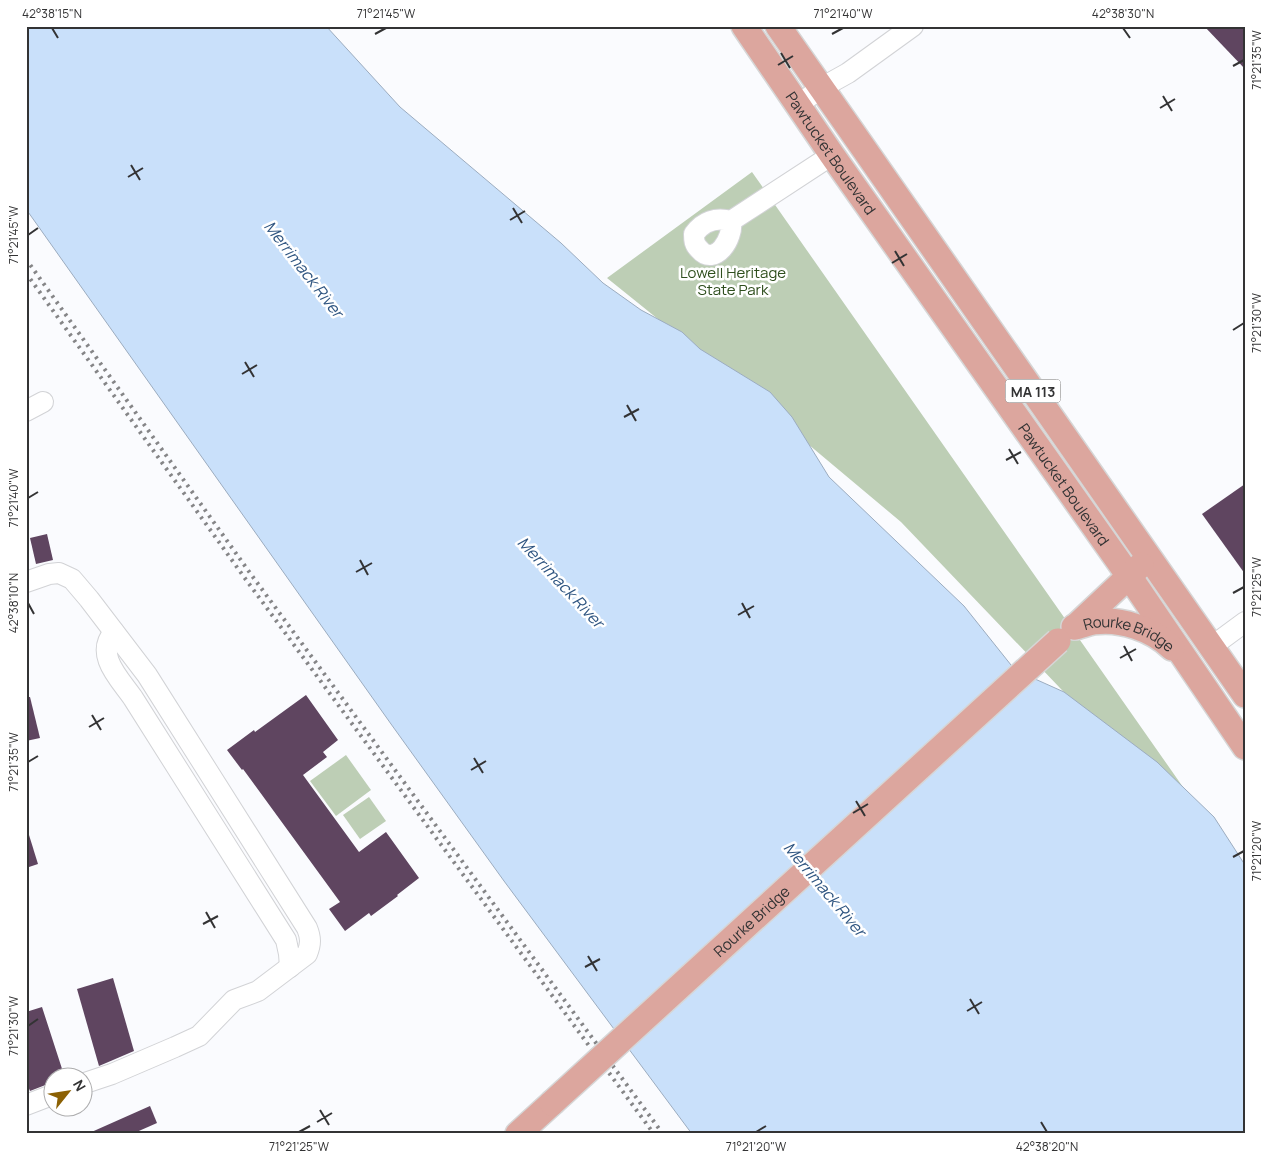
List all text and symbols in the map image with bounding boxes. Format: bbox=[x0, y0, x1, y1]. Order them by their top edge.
text: 42°38'15"N bbox=[22, 5, 82, 22]
text: 71°21'45"W bbox=[357, 5, 416, 22]
text: 71°21'40"W bbox=[813, 5, 873, 22]
text: 42°38'30"N bbox=[1092, 5, 1154, 22]
text: 71°21'35"W bbox=[1248, 29, 1265, 90]
street label: Pawtucket Boulevard bbox=[781, 87, 881, 219]
text: 71°21'45"W bbox=[5, 205, 22, 264]
water label: Merrimack River bbox=[259, 216, 350, 324]
park label: Lowell Heritage State Park bbox=[680, 262, 786, 300]
text: 71°21'30"W bbox=[1248, 292, 1265, 353]
road number: MA 113 bbox=[1006, 380, 1060, 402]
street label: Pawtucket Boulevard bbox=[1014, 419, 1115, 550]
text: 71°21'40"W bbox=[5, 468, 22, 528]
water label: Merrimack River bbox=[513, 532, 611, 634]
text: 71°21'25"W bbox=[1248, 556, 1265, 617]
text: 42°38'10"N bbox=[5, 573, 22, 633]
street label: Rourke Bridge bbox=[1081, 611, 1180, 656]
text: 71°21'35"W bbox=[5, 731, 22, 792]
text: 71°21'20"W bbox=[1248, 820, 1265, 881]
water label: Merrimack River bbox=[779, 837, 873, 943]
street label: Rourke Bridge bbox=[709, 881, 794, 961]
text: 71°21'30"W bbox=[5, 995, 22, 1056]
north arrow bbox=[42, 1068, 92, 1118]
text: N bbox=[69, 1076, 90, 1094]
text: 71°21'25"W bbox=[269, 1138, 330, 1155]
text: 71°21'20"W bbox=[726, 1138, 787, 1155]
text: 42°38'20"N bbox=[1016, 1138, 1078, 1155]

